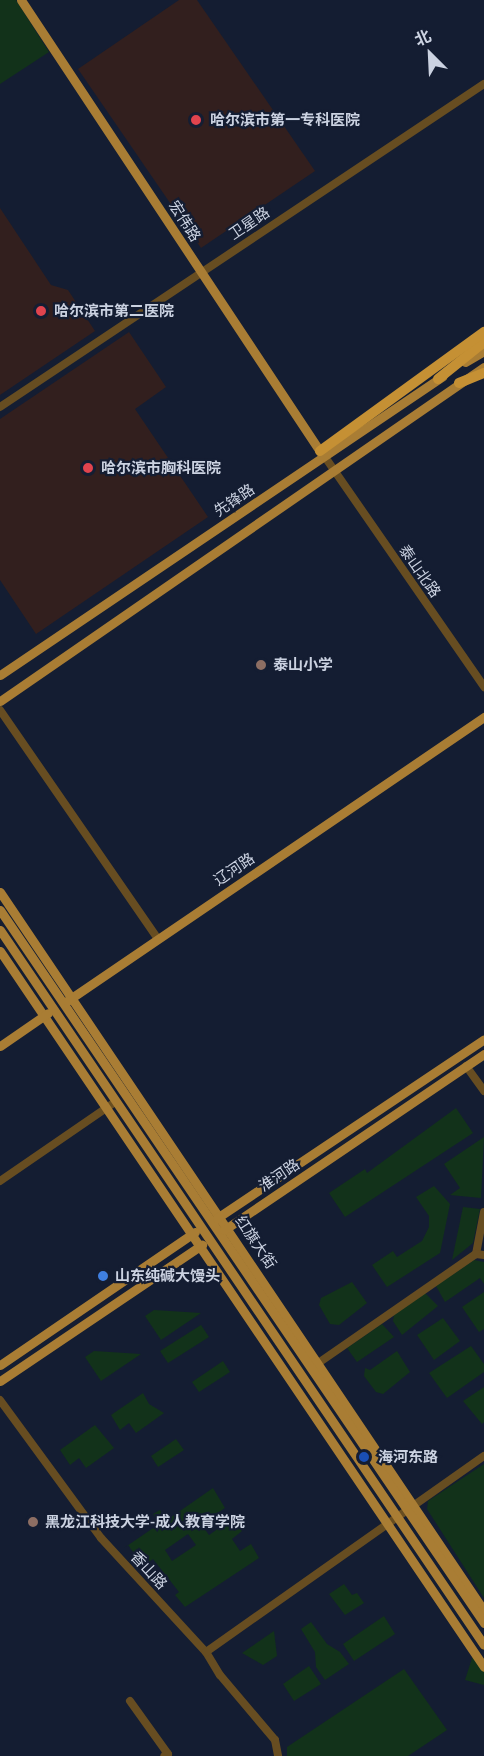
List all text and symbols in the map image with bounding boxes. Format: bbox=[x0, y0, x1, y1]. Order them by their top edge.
north arrow bbox=[400, 24, 460, 84]
text: 北 bbox=[411, 24, 434, 51]
marker: 哈尔滨市第一专科医院 bbox=[187, 111, 205, 129]
place label: 哈尔滨市第一专科医院 bbox=[210, 111, 360, 129]
street label: 宏伟路 bbox=[165, 197, 205, 245]
street label: 卫星路 bbox=[225, 203, 273, 243]
marker: 哈尔滨市第二医院 bbox=[32, 302, 50, 320]
place label: 哈尔滨市第二医院 bbox=[54, 302, 174, 320]
marker: 哈尔滨市胸科医院 bbox=[79, 459, 97, 477]
place label: 哈尔滨市胸科医院 bbox=[101, 459, 221, 477]
street label: 先锋路 bbox=[210, 480, 258, 520]
street label: 泰山北路 bbox=[395, 541, 445, 601]
place label: 泰山小学 bbox=[273, 656, 333, 674]
marker: 泰山小学 bbox=[254, 658, 268, 672]
street label: 辽河路 bbox=[210, 849, 258, 889]
street label: 淮河路 bbox=[255, 1155, 303, 1195]
street label: 红旗大街 bbox=[232, 1212, 280, 1272]
place label: 山东纯碱大馒头 bbox=[115, 1267, 220, 1285]
marker: 山东纯碱大馒头 bbox=[96, 1269, 110, 1283]
marker: 海河东路 bbox=[355, 1448, 373, 1466]
place label: 海河东路 bbox=[378, 1448, 438, 1466]
place label: 黑龙江科技大学-成人教育学院 bbox=[45, 1513, 245, 1531]
marker: 黑龙江科技大学-成人教育学院 bbox=[26, 1515, 40, 1529]
street label: 香山路 bbox=[127, 1547, 171, 1593]

